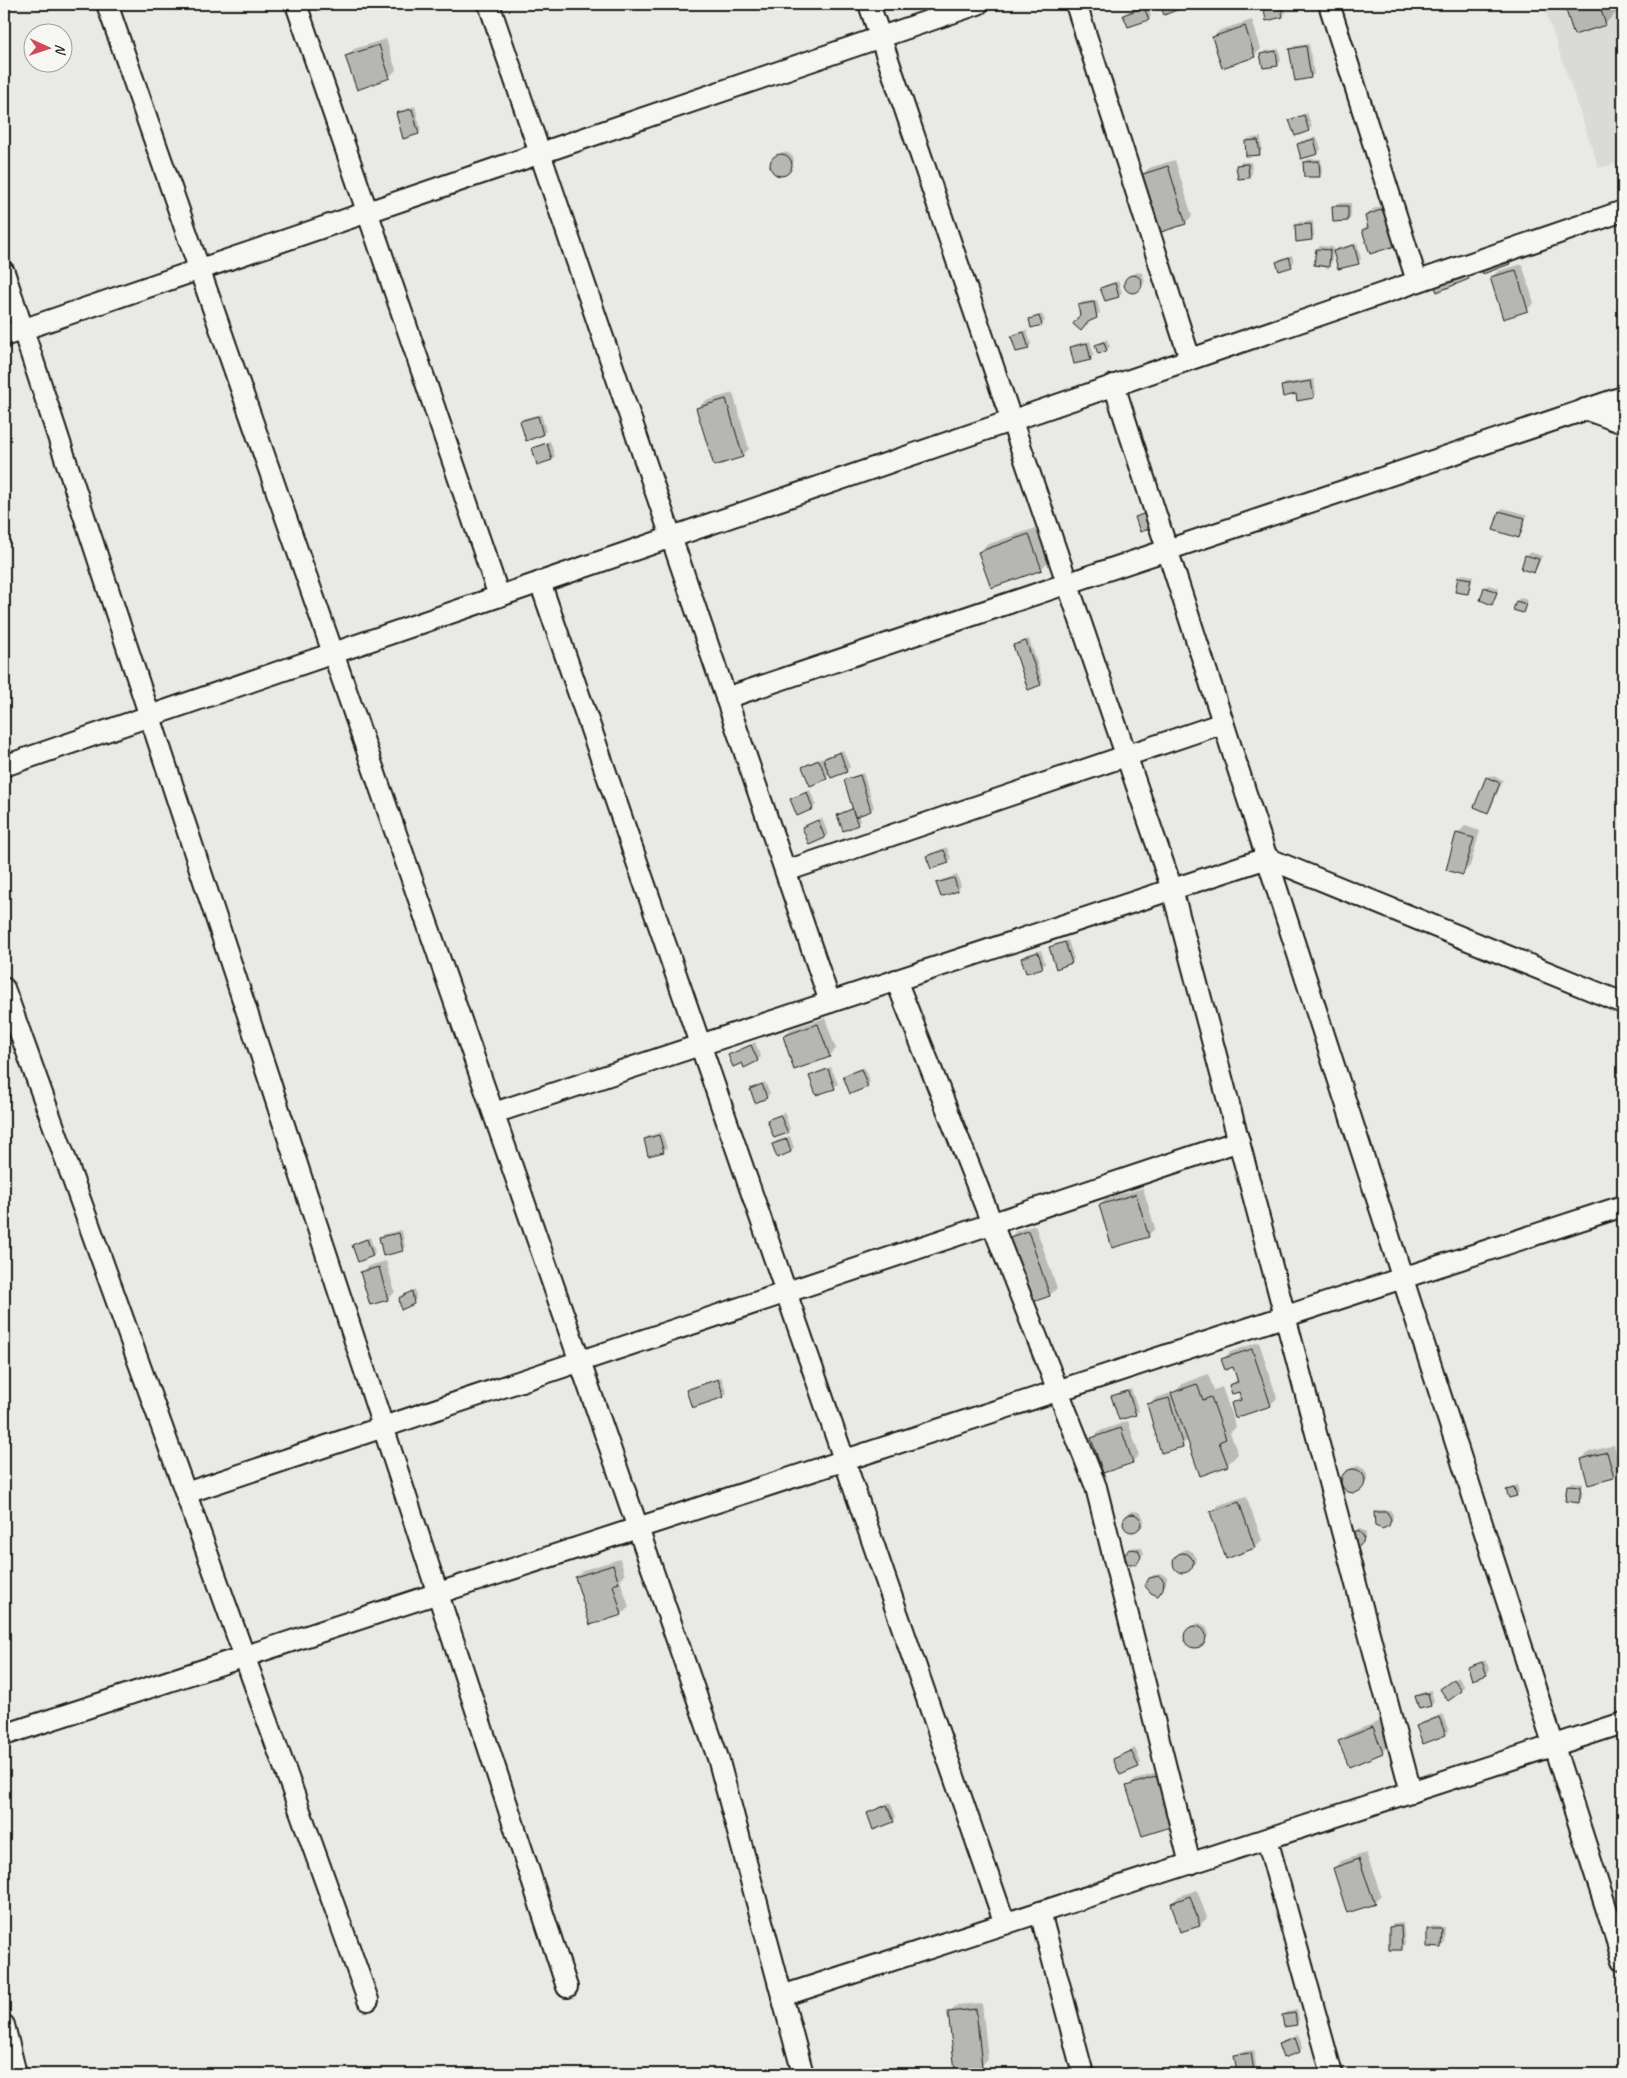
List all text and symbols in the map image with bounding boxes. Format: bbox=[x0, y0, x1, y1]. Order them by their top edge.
north arrow bbox=[22, 22, 72, 72]
text: N bbox=[52, 44, 69, 56]

